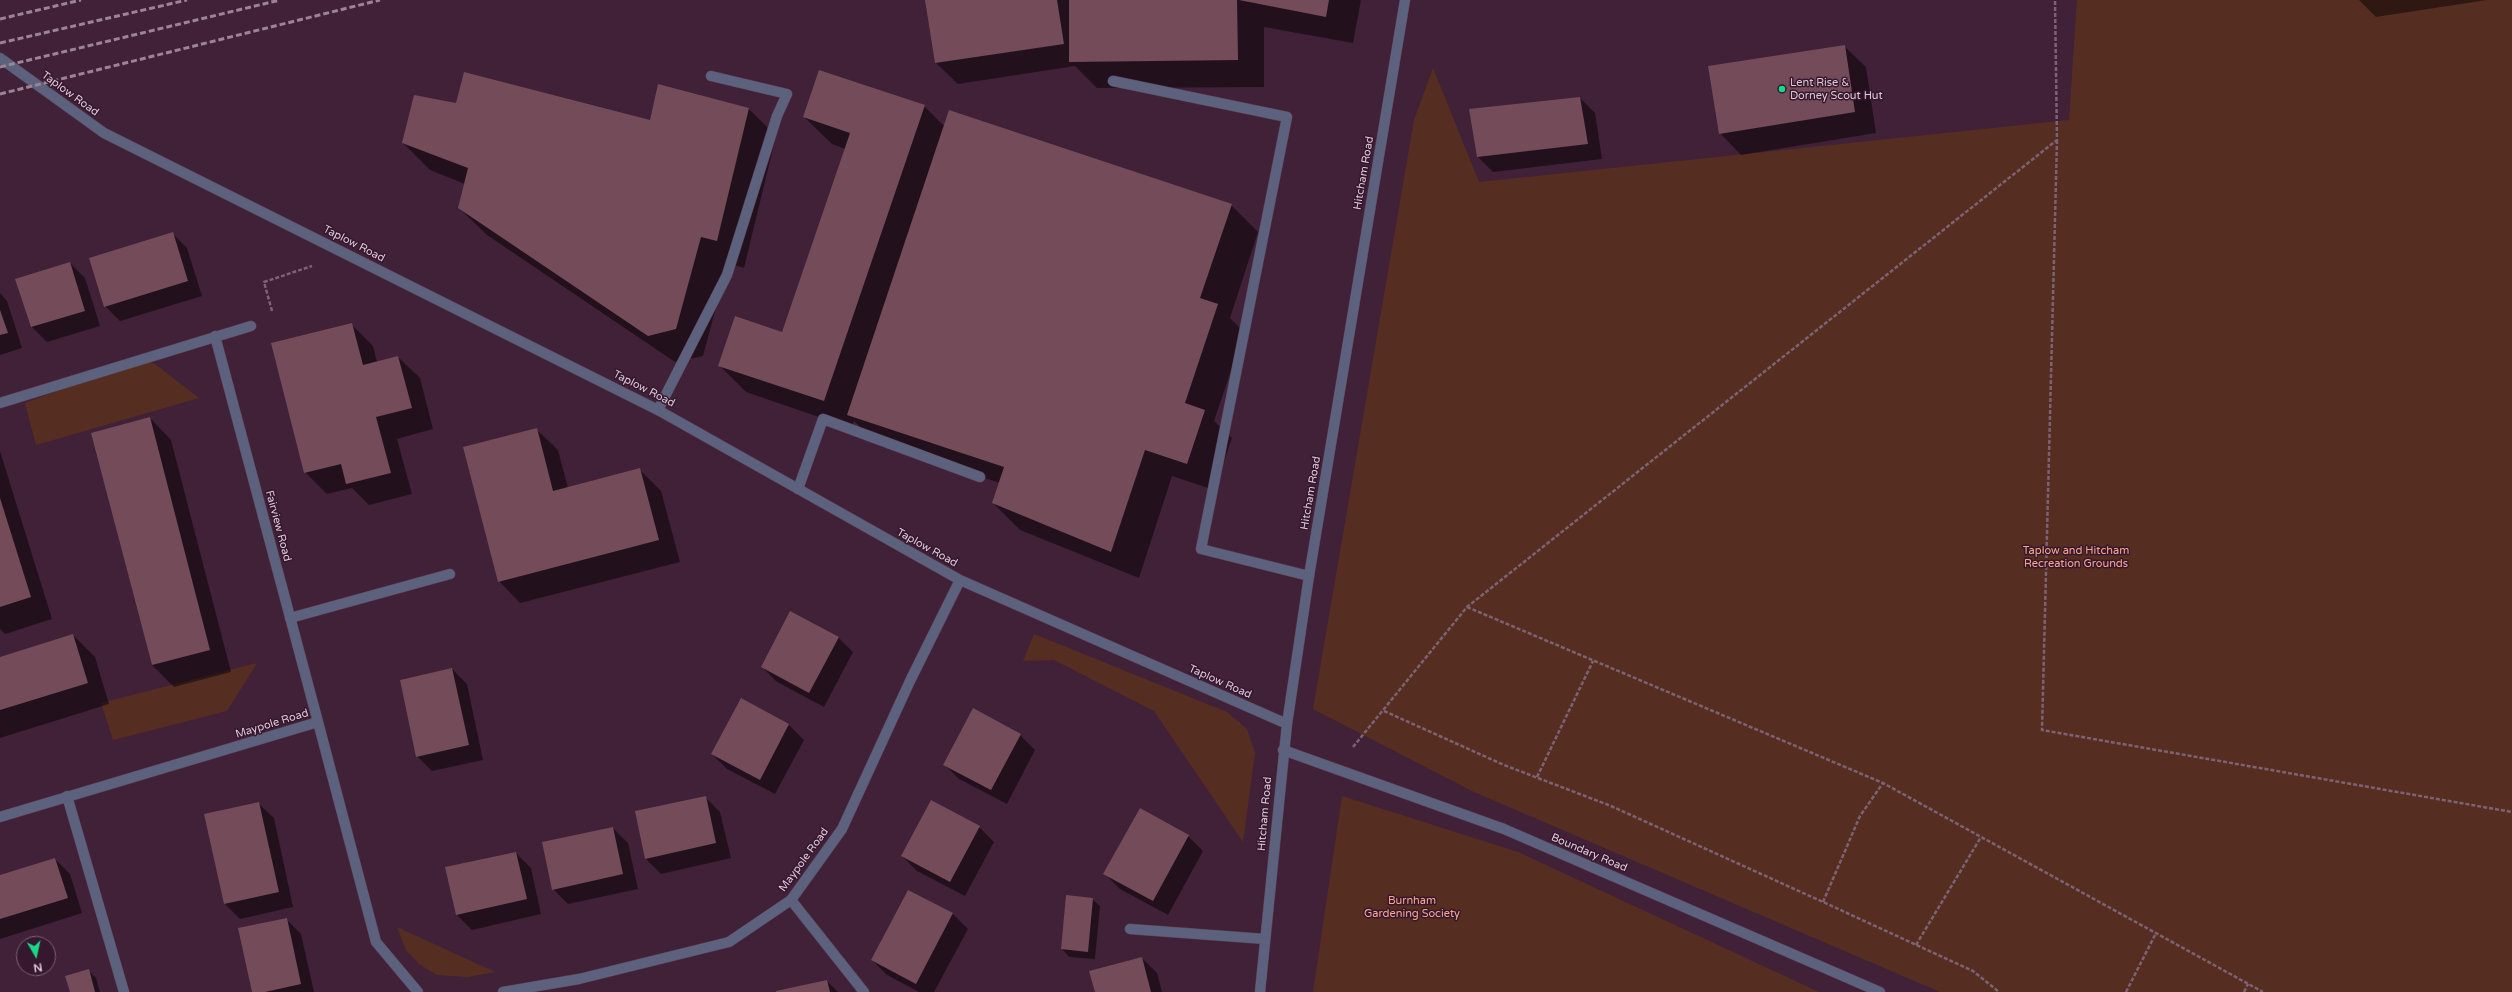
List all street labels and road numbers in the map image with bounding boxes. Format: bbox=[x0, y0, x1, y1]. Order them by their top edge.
street label: Taplow Road bbox=[39, 69, 101, 119]
street label: Hitcham Road bbox=[1351, 135, 1377, 211]
street label: Taplow Road bbox=[321, 223, 387, 265]
street label: Taplow Road bbox=[611, 368, 677, 410]
street label: Hitcham Road bbox=[1298, 455, 1324, 531]
street label: Fairview Road bbox=[262, 489, 294, 563]
street label: Taplow Road bbox=[894, 526, 960, 570]
street label: Taplow Road bbox=[1186, 662, 1254, 702]
street label: Maypole Road bbox=[234, 707, 310, 741]
street label: Hitcham Road bbox=[1255, 776, 1275, 852]
street label: Maypole Road bbox=[776, 825, 832, 895]
street label: Boundary Road bbox=[1549, 831, 1629, 875]

